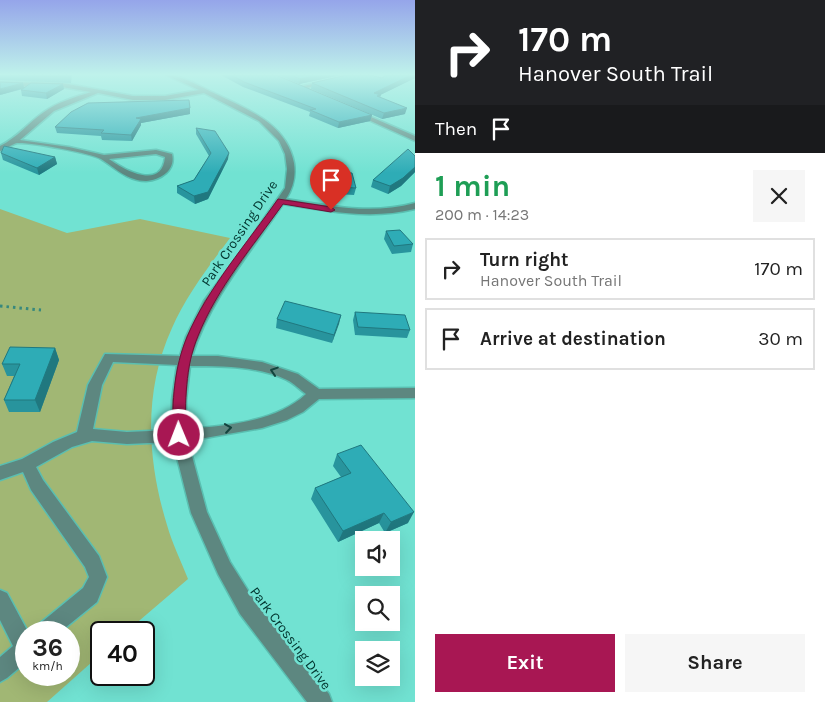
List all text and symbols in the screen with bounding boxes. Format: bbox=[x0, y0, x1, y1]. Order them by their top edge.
text: 170 m bbox=[518, 19, 612, 60]
icon: right bbox=[435, 20, 500, 85]
text: Hanover South Trail bbox=[518, 61, 713, 87]
icon: arrive bbox=[487, 115, 515, 143]
text: Then bbox=[435, 118, 477, 140]
pin bbox=[310, 159, 352, 210]
icon: arrive bbox=[317, 166, 345, 194]
text: 1 min bbox=[435, 168, 510, 204]
button: close bbox=[753, 170, 805, 222]
street label: Park Crossing Drive bbox=[198, 177, 281, 290]
text: 200 m · 14:23 bbox=[435, 205, 529, 224]
text: Turn right bbox=[480, 249, 569, 271]
icon: right bbox=[437, 255, 465, 283]
text: 170 m bbox=[754, 258, 803, 280]
text: Hanover South Trail bbox=[480, 271, 622, 290]
icon: arrive bbox=[437, 325, 465, 353]
text: Arrive at destination bbox=[480, 328, 666, 350]
text: 30 m bbox=[758, 328, 803, 350]
one-way arrow bbox=[270, 367, 278, 377]
position arrow bbox=[152, 408, 204, 460]
one-way arrow bbox=[223, 424, 232, 434]
map controls bbox=[355, 531, 400, 686]
button: sound bbox=[355, 531, 400, 576]
street label: Park Crossing Drive bbox=[246, 584, 335, 693]
button: search bbox=[355, 586, 400, 631]
speed limit sign: 40 bbox=[90, 621, 155, 686]
text: 36 bbox=[32, 633, 63, 662]
button: Exit bbox=[435, 634, 615, 692]
button: Share bbox=[625, 634, 805, 692]
button: layers bbox=[355, 641, 400, 686]
text: km/h bbox=[32, 659, 63, 673]

